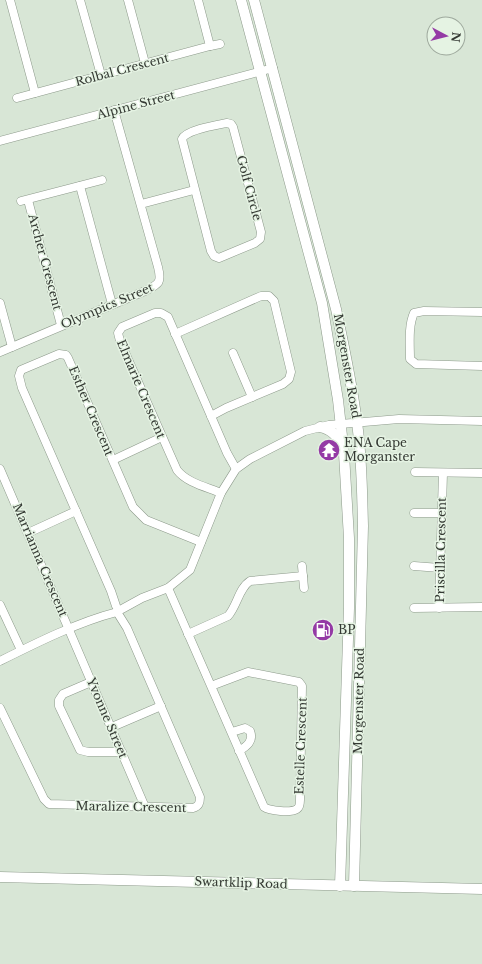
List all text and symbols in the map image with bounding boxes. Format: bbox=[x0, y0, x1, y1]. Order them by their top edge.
north arrow bbox=[426, 16, 466, 56]
text: N bbox=[448, 31, 464, 44]
street label: Rolbal Crescent bbox=[73, 50, 171, 89]
street label: Alpine Street bbox=[94, 87, 177, 122]
street label: Golf Circle bbox=[234, 154, 265, 222]
street label: Archer Crescent bbox=[25, 211, 66, 312]
street label: Olympics Street bbox=[58, 279, 156, 332]
street label: Morgenster Road bbox=[331, 312, 364, 420]
street label: Elmarie Crescent bbox=[114, 337, 169, 441]
street label: Esther Crescent bbox=[66, 364, 117, 458]
place label: ENA Cape Morganster bbox=[344, 435, 415, 464]
temple icon: ENA Cape Morganster bbox=[316, 437, 342, 463]
street label: Priscilla Crescent bbox=[432, 497, 449, 603]
street label: Marrianna Crescent bbox=[10, 501, 71, 619]
fuel station icon: BP bbox=[310, 617, 336, 643]
place label: BP bbox=[338, 622, 355, 637]
street label: Morgenster Road bbox=[350, 648, 367, 754]
street label: Yvonne Street bbox=[83, 674, 131, 761]
street label: Estelle Crescent bbox=[291, 697, 310, 795]
street label: Maralize Crescent bbox=[76, 798, 187, 815]
street label: Swartklip Road bbox=[194, 873, 288, 892]

